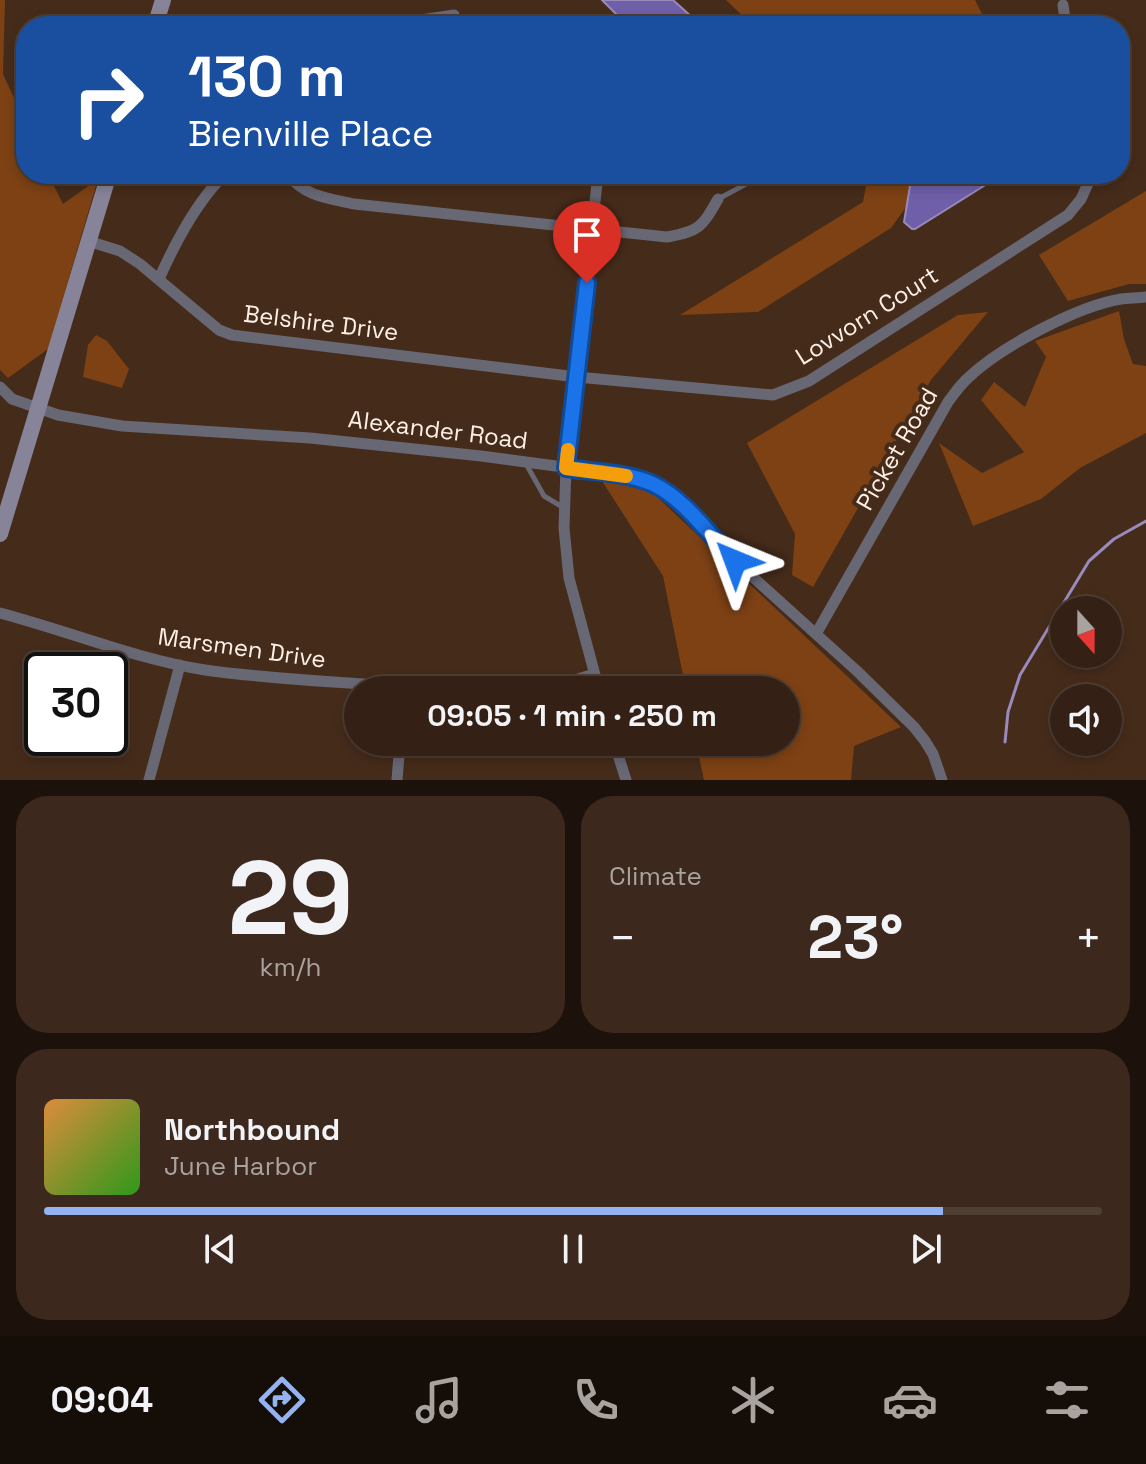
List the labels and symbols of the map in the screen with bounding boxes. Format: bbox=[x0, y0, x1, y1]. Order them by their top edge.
pin bbox=[553, 201, 621, 283]
street label: Lovvorn Court bbox=[790, 259, 944, 372]
street label: Belshire Drive bbox=[242, 298, 400, 347]
street label: Picket Road bbox=[849, 382, 944, 516]
street label: Alexander Road bbox=[347, 403, 530, 456]
position arrow bbox=[693, 519, 777, 603]
north arrow bbox=[1050, 596, 1122, 668]
street label: Marsmen Drive bbox=[156, 620, 328, 675]
speed limit sign: 30 bbox=[24, 652, 128, 756]

